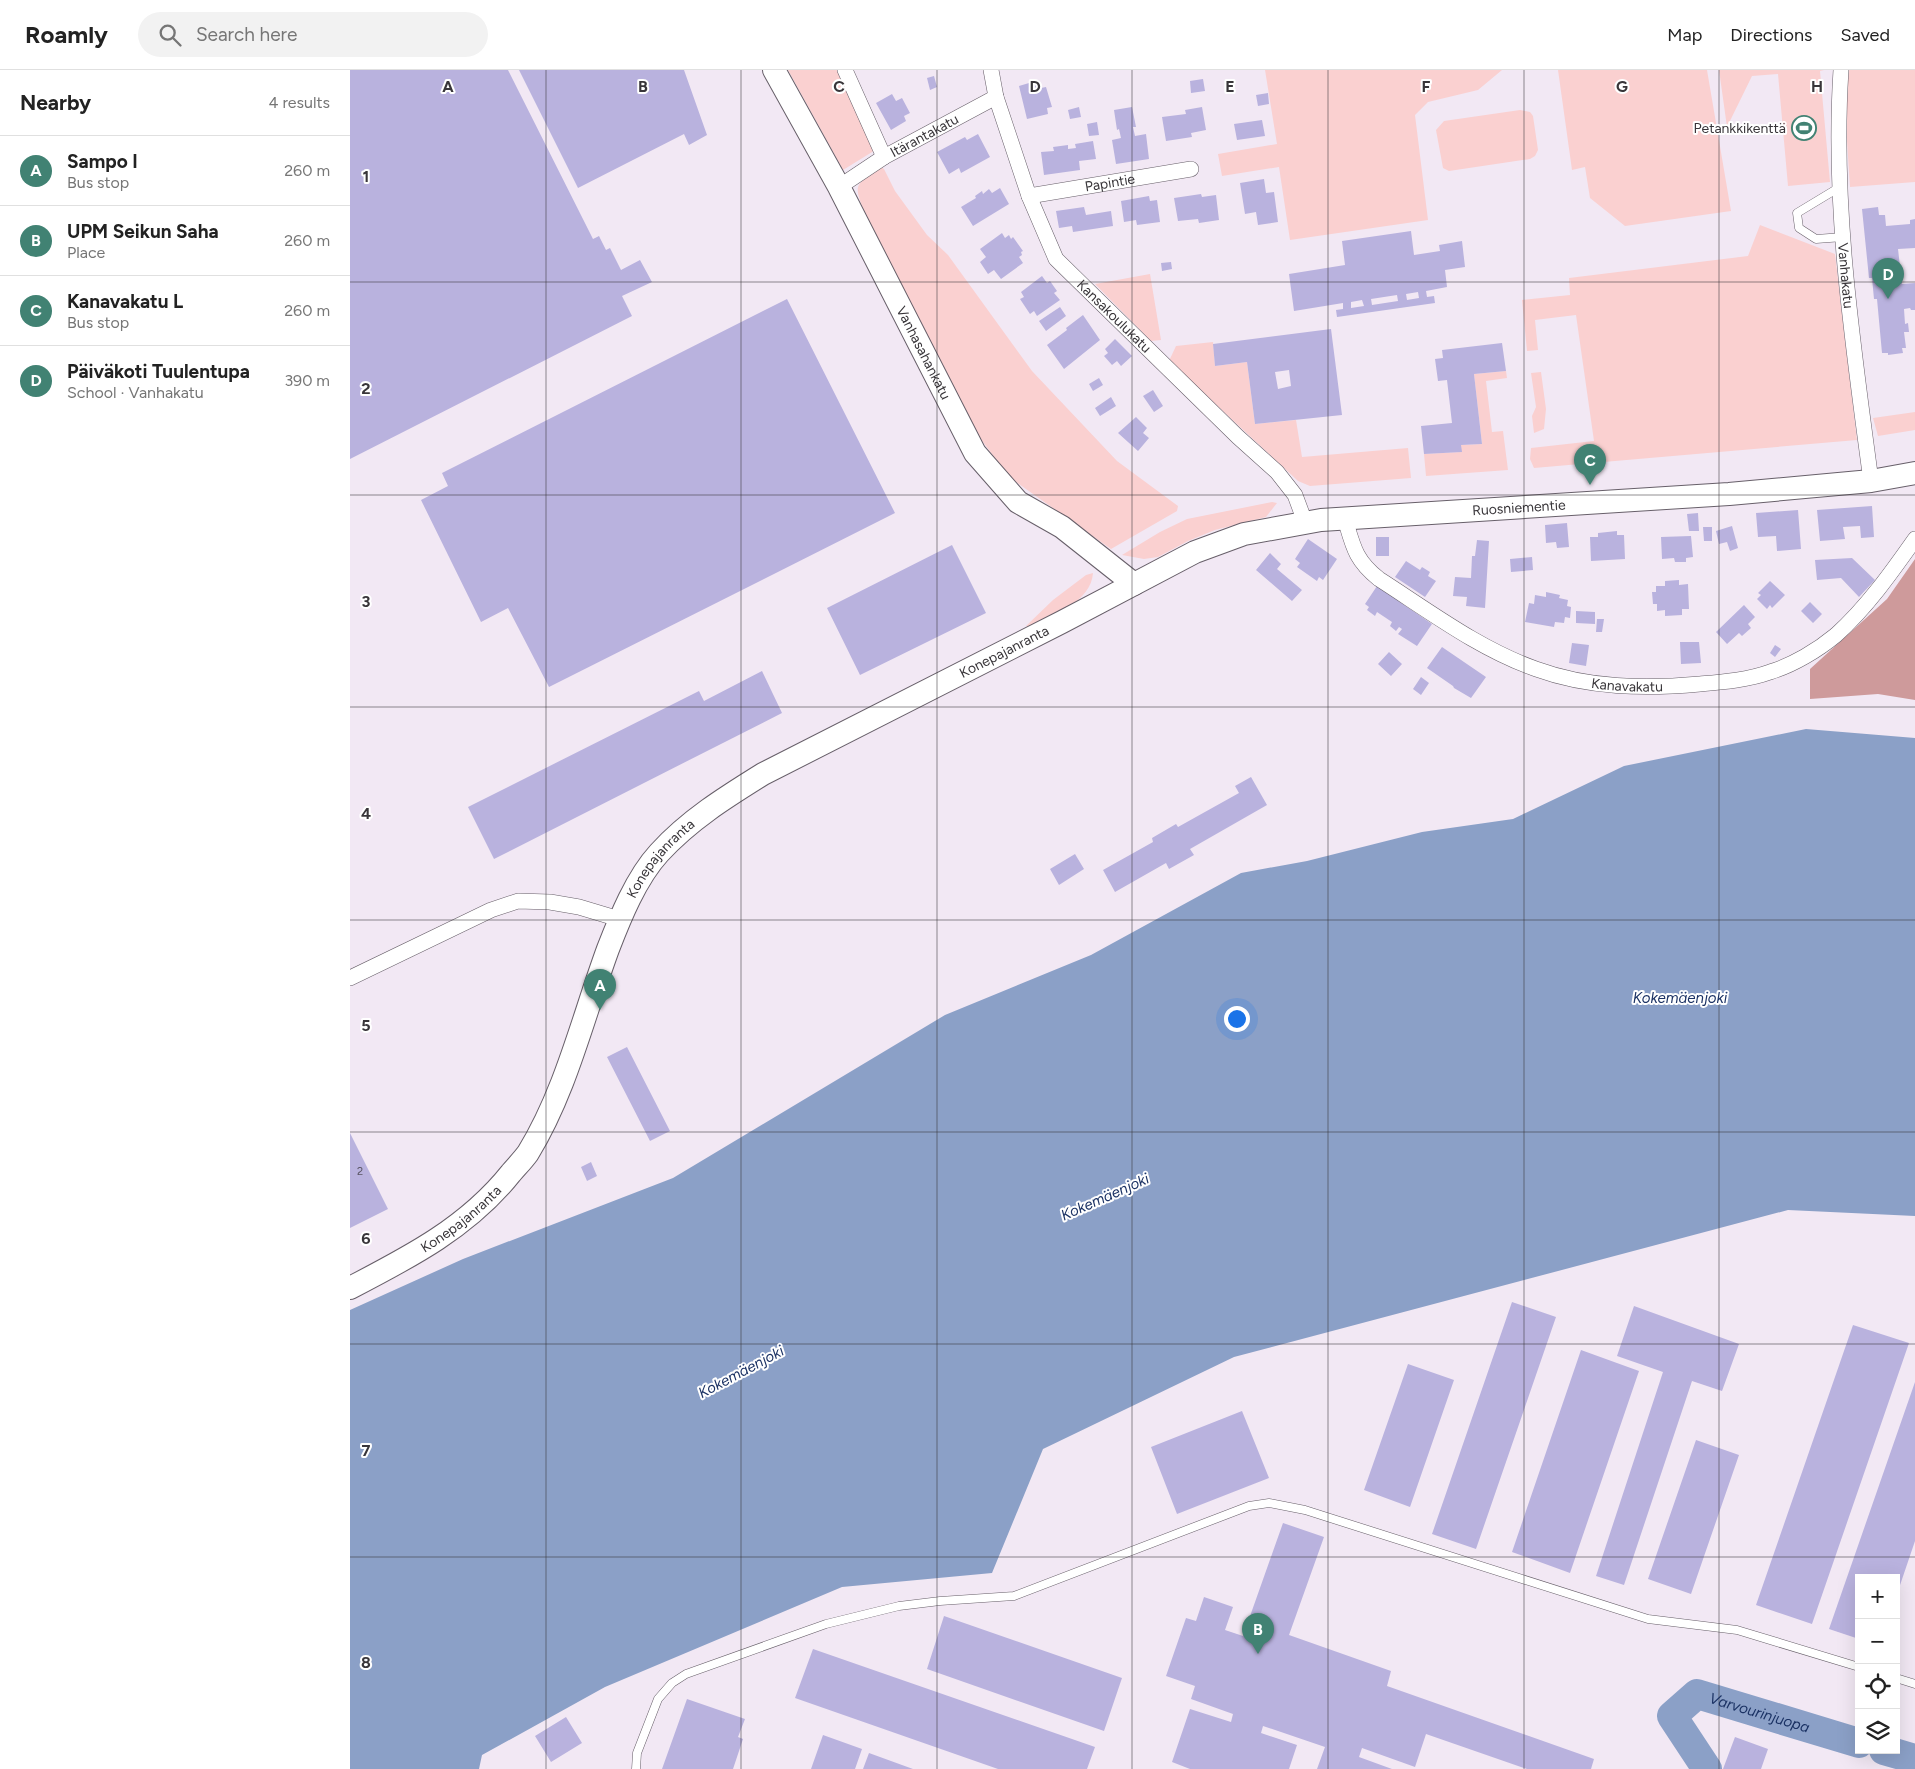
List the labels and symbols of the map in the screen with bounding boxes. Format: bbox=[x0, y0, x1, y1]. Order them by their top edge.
text: A bbox=[442, 77, 454, 96]
text: B bbox=[638, 77, 648, 96]
text: C bbox=[833, 77, 845, 96]
text: D bbox=[1029, 77, 1041, 96]
text: E bbox=[1225, 77, 1235, 96]
text: F bbox=[1422, 77, 1431, 96]
text: G bbox=[1616, 77, 1628, 96]
text: H bbox=[1811, 77, 1823, 96]
street label: Itärantakatu bbox=[887, 111, 962, 161]
sports icon: Petankkikenttä bbox=[1791, 115, 1817, 141]
place label: Petankkikenttä bbox=[1694, 120, 1786, 137]
text: 1 bbox=[363, 167, 369, 186]
street label: Papintie bbox=[1084, 170, 1137, 196]
street label: Vanhakatu bbox=[1834, 242, 1857, 309]
pin: D bbox=[1872, 258, 1904, 299]
street label: Kansakoulukatu bbox=[1073, 276, 1155, 357]
street label: Vanhasahankatu bbox=[892, 304, 954, 402]
text: 2 bbox=[361, 379, 371, 398]
pin: C bbox=[1574, 444, 1606, 485]
street label: Ruosniementie bbox=[1472, 496, 1566, 519]
text: 3 bbox=[362, 592, 371, 611]
street label: Konepajanranta bbox=[957, 622, 1052, 682]
street label: Kanavakatu bbox=[1590, 675, 1663, 696]
text: 4 bbox=[361, 804, 371, 823]
street label: Konepajanranta bbox=[623, 816, 698, 901]
pin: A bbox=[584, 969, 616, 1010]
water label: Kokemäenjoki bbox=[1633, 989, 1728, 1007]
your location bbox=[1224, 1006, 1250, 1032]
text: 5 bbox=[361, 1016, 371, 1035]
house number: 2 bbox=[357, 1165, 363, 1178]
water label: Kokemäenjoki bbox=[1058, 1169, 1152, 1224]
street label: Konepajanranta bbox=[418, 1182, 505, 1256]
text: 6 bbox=[361, 1229, 371, 1248]
water label: Kokemäenjoki bbox=[695, 1342, 787, 1402]
text: 7 bbox=[362, 1441, 371, 1460]
pin: B bbox=[1242, 1613, 1274, 1654]
text: 8 bbox=[361, 1653, 371, 1672]
water label: Varvourinjuopa bbox=[1707, 1689, 1812, 1737]

